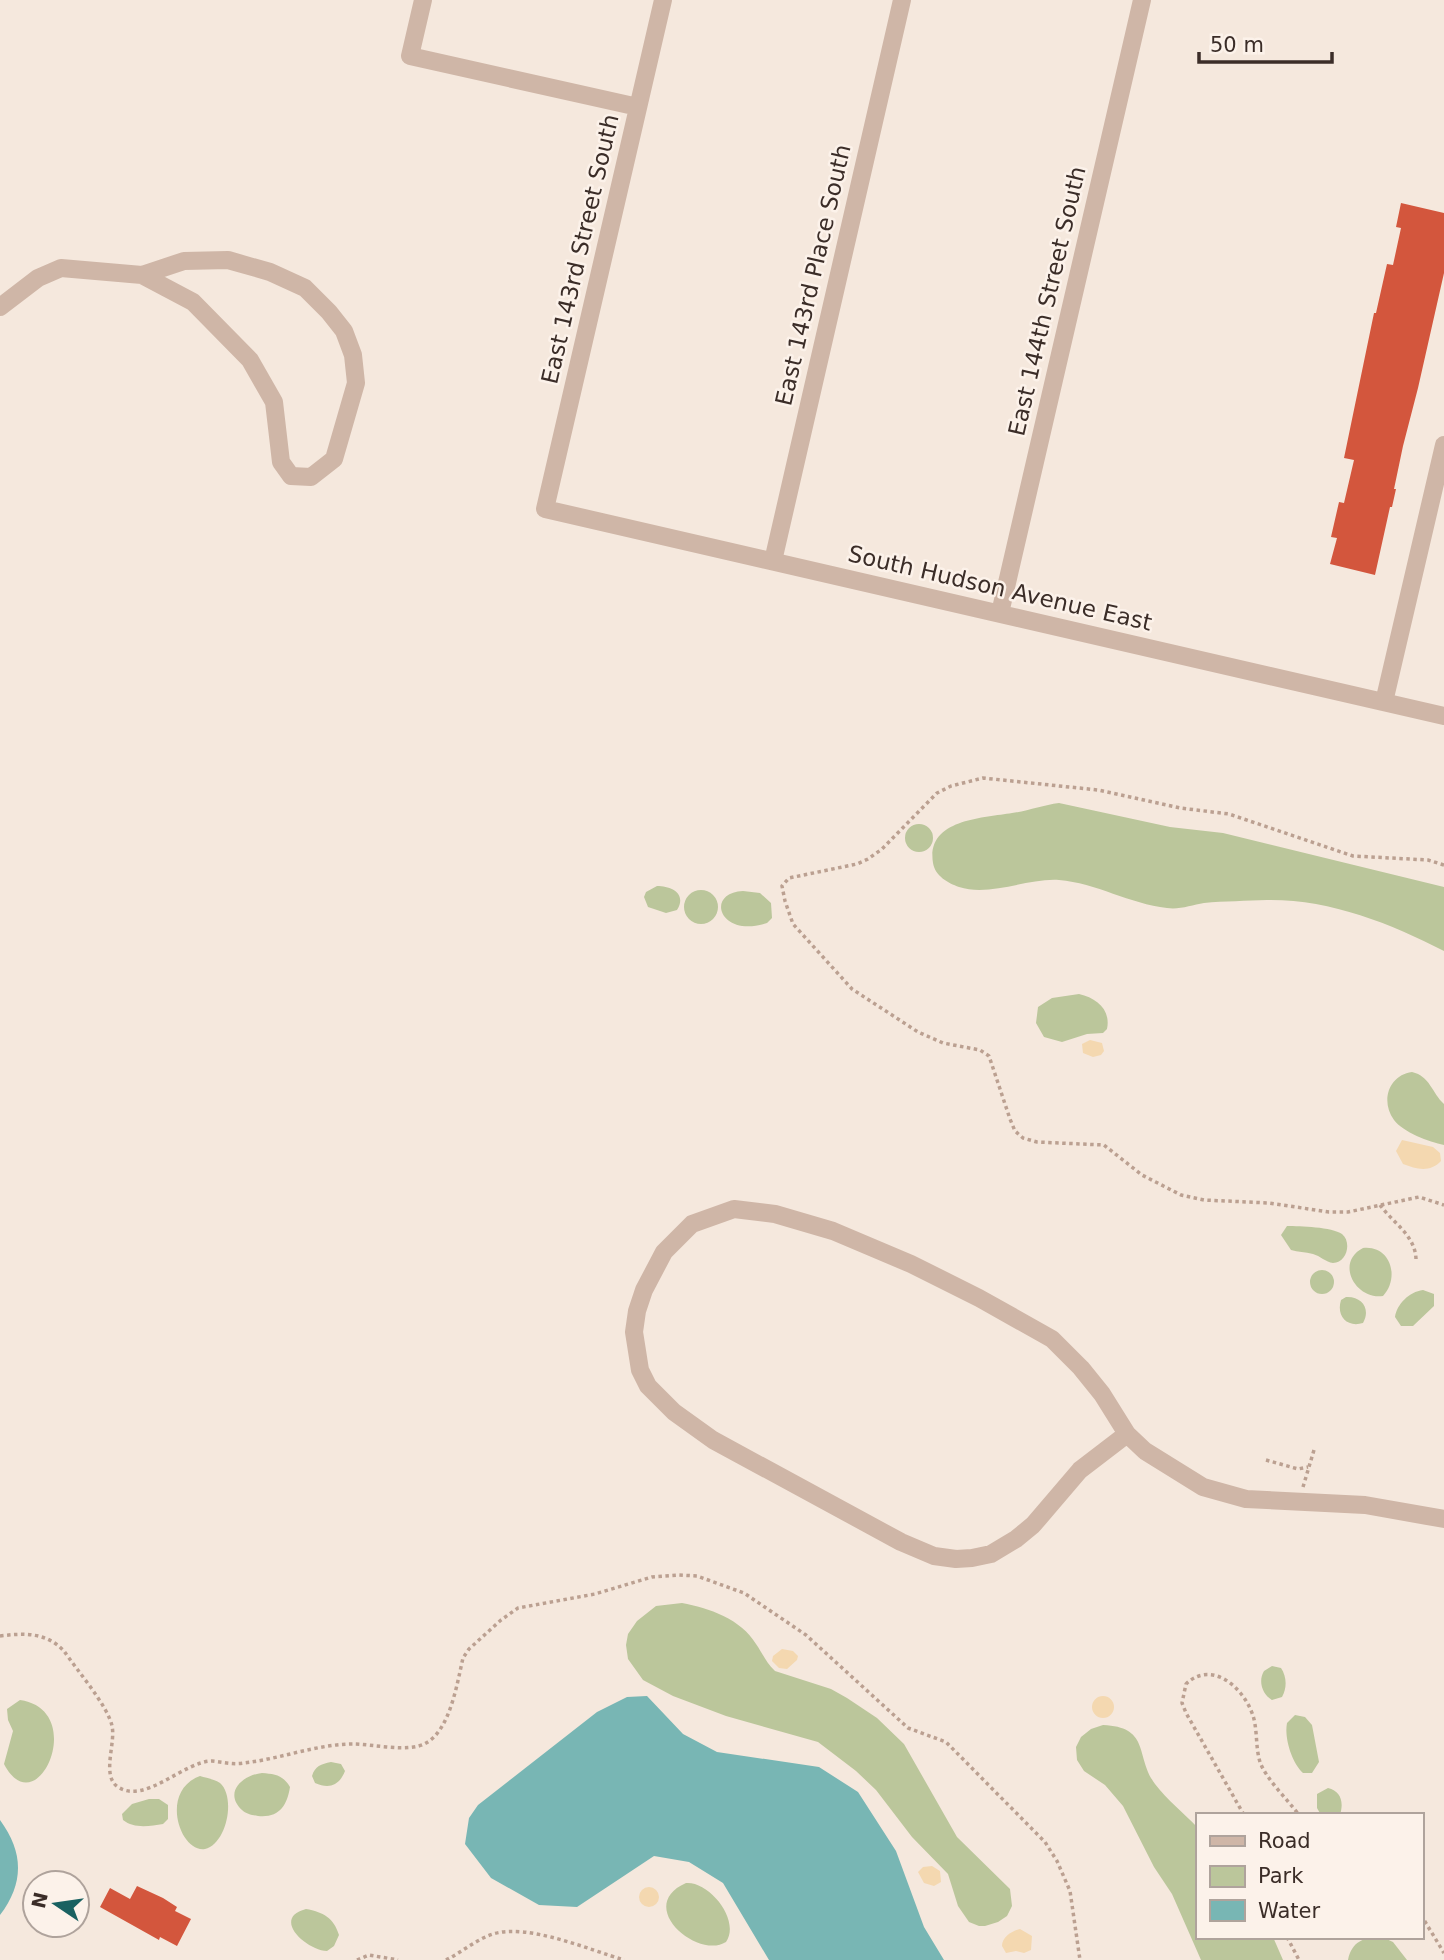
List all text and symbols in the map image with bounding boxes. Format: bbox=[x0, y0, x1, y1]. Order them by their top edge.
scale bar bbox=[1199, 21, 1332, 65]
text: 50 m bbox=[1210, 33, 1264, 57]
street label: East 143rd Street South bbox=[536, 112, 624, 386]
street label: East 143rd Place South bbox=[770, 142, 856, 408]
street label: East 144th Street South bbox=[1003, 164, 1091, 438]
street label: South Hudson Avenue East bbox=[846, 540, 1154, 636]
legend bbox=[1196, 1813, 1423, 1939]
text: Road bbox=[1258, 1829, 1311, 1853]
text: Park bbox=[1258, 1864, 1304, 1888]
north arrow bbox=[21, 1869, 91, 1939]
text: N bbox=[27, 1890, 52, 1910]
text: Water bbox=[1258, 1899, 1320, 1923]

